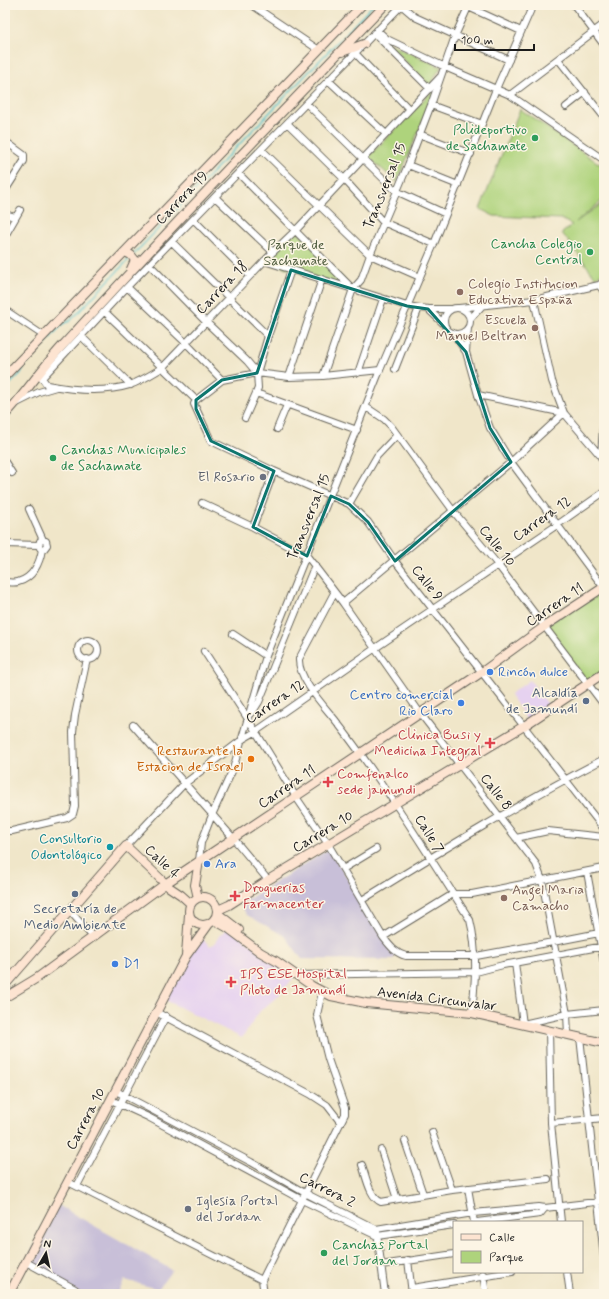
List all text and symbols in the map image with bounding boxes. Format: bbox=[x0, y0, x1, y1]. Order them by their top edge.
scale bar bbox=[455, 26, 534, 52]
text: 100 m bbox=[461, 33, 493, 49]
place label: Polideportivo de Sachamate bbox=[446, 121, 527, 155]
marker: Polideportivo de Sachamate bbox=[530, 133, 540, 143]
street label: Transversal 15 bbox=[360, 140, 410, 232]
street label: Carrera 19 bbox=[152, 167, 212, 229]
place label: Cancha Colegio Central bbox=[491, 235, 582, 269]
park label: Parque de Sachamate bbox=[264, 236, 329, 270]
marker: Cancha Colegio Central bbox=[585, 247, 595, 257]
street label: Carrera 18 bbox=[192, 258, 252, 318]
place label: Colegio Institucion Educativa España bbox=[468, 275, 578, 309]
marker: Colegio Institucion Educativa España bbox=[455, 287, 465, 297]
place label: Escuela Manuel Beltran bbox=[436, 311, 527, 345]
marker: Escuela Manuel Beltran bbox=[530, 323, 540, 333]
place label: Canchas Municipales de Sachamate bbox=[61, 441, 186, 475]
marker: Canchas Municipales de Sachamate bbox=[48, 453, 58, 463]
place label: El Rosario bbox=[198, 468, 255, 486]
street label: Transversal 15 bbox=[284, 471, 334, 563]
marker: El Rosario bbox=[258, 472, 268, 482]
street label: Carrera 12 bbox=[509, 492, 575, 546]
street label: Calle 10 bbox=[475, 522, 519, 570]
street label: Calle 9 bbox=[407, 561, 447, 605]
street label: Carrera 11 bbox=[523, 579, 587, 631]
place label: Rincón dulce bbox=[498, 663, 568, 681]
marker: Rincón dulce bbox=[485, 667, 495, 677]
street label: Carrera 12 bbox=[242, 676, 308, 728]
place label: Alcaldía de Jamundí bbox=[506, 684, 578, 718]
place label: Centro comercial Rio Claro bbox=[350, 686, 453, 720]
marker: Alcaldía de Jamundí bbox=[581, 696, 591, 706]
marker: Centro comercial Rio Claro bbox=[456, 698, 466, 708]
place label: Clinica Busi y Medicina Integral bbox=[374, 726, 481, 761]
marker: Clinica Busi y Medicina Integral bbox=[484, 737, 496, 749]
place label: Restaurante la Estacion de Israel bbox=[136, 742, 243, 776]
marker: Restaurante la Estacion de Israel bbox=[246, 754, 256, 764]
street label: Carrera 11 bbox=[255, 761, 319, 813]
place label: Comfenalco sede jamundi bbox=[337, 765, 416, 799]
street label: Calle 8 bbox=[476, 770, 516, 814]
marker: Comfenalco sede jamundi bbox=[322, 776, 334, 788]
street label: Carrera 10 bbox=[289, 807, 357, 857]
street label: Calle 7 bbox=[410, 811, 448, 857]
place label: Consultorio Odontológico bbox=[31, 830, 102, 864]
street label: Calle 4 bbox=[140, 841, 184, 883]
marker: Consultorio Odontológico bbox=[105, 842, 115, 852]
place label: Ara bbox=[215, 855, 237, 873]
marker: Ara bbox=[202, 859, 212, 869]
place label: Droguerias Farmacenter bbox=[243, 879, 324, 913]
place label: Angel Maria Camacho bbox=[512, 881, 584, 915]
marker: Secretaría de Medio Ambiente bbox=[70, 889, 80, 899]
marker: Droguerias Farmacenter bbox=[230, 891, 240, 901]
marker: Angel Maria Camacho bbox=[499, 893, 509, 903]
place label: Secretaría de Medio Ambiente bbox=[24, 900, 126, 934]
place label: D1 bbox=[123, 955, 139, 973]
marker: D1 bbox=[110, 959, 120, 969]
place label: IPS ESE Hospital Piloto de Jamundí bbox=[240, 965, 347, 999]
marker: IPS ESE Hospital Piloto de Jamundí bbox=[225, 976, 237, 988]
street label: Avenida Circunvalar bbox=[376, 983, 498, 1015]
street label: Carrera 10 bbox=[62, 1085, 110, 1153]
street label: Carrera 2 bbox=[296, 1168, 358, 1212]
place label: Iglesia Portal del Jordan bbox=[196, 1192, 278, 1226]
marker: Iglesia Portal del Jordan bbox=[183, 1204, 193, 1214]
legend bbox=[453, 1221, 583, 1273]
text: Calle bbox=[489, 1230, 515, 1246]
north arrow bbox=[26, 1233, 66, 1273]
place label: Canchas Portal del Jordan bbox=[332, 1236, 428, 1270]
text: N bbox=[43, 1237, 52, 1252]
marker: Canchas Portal del Jordan bbox=[319, 1248, 329, 1258]
text: Parque bbox=[489, 1250, 524, 1266]

